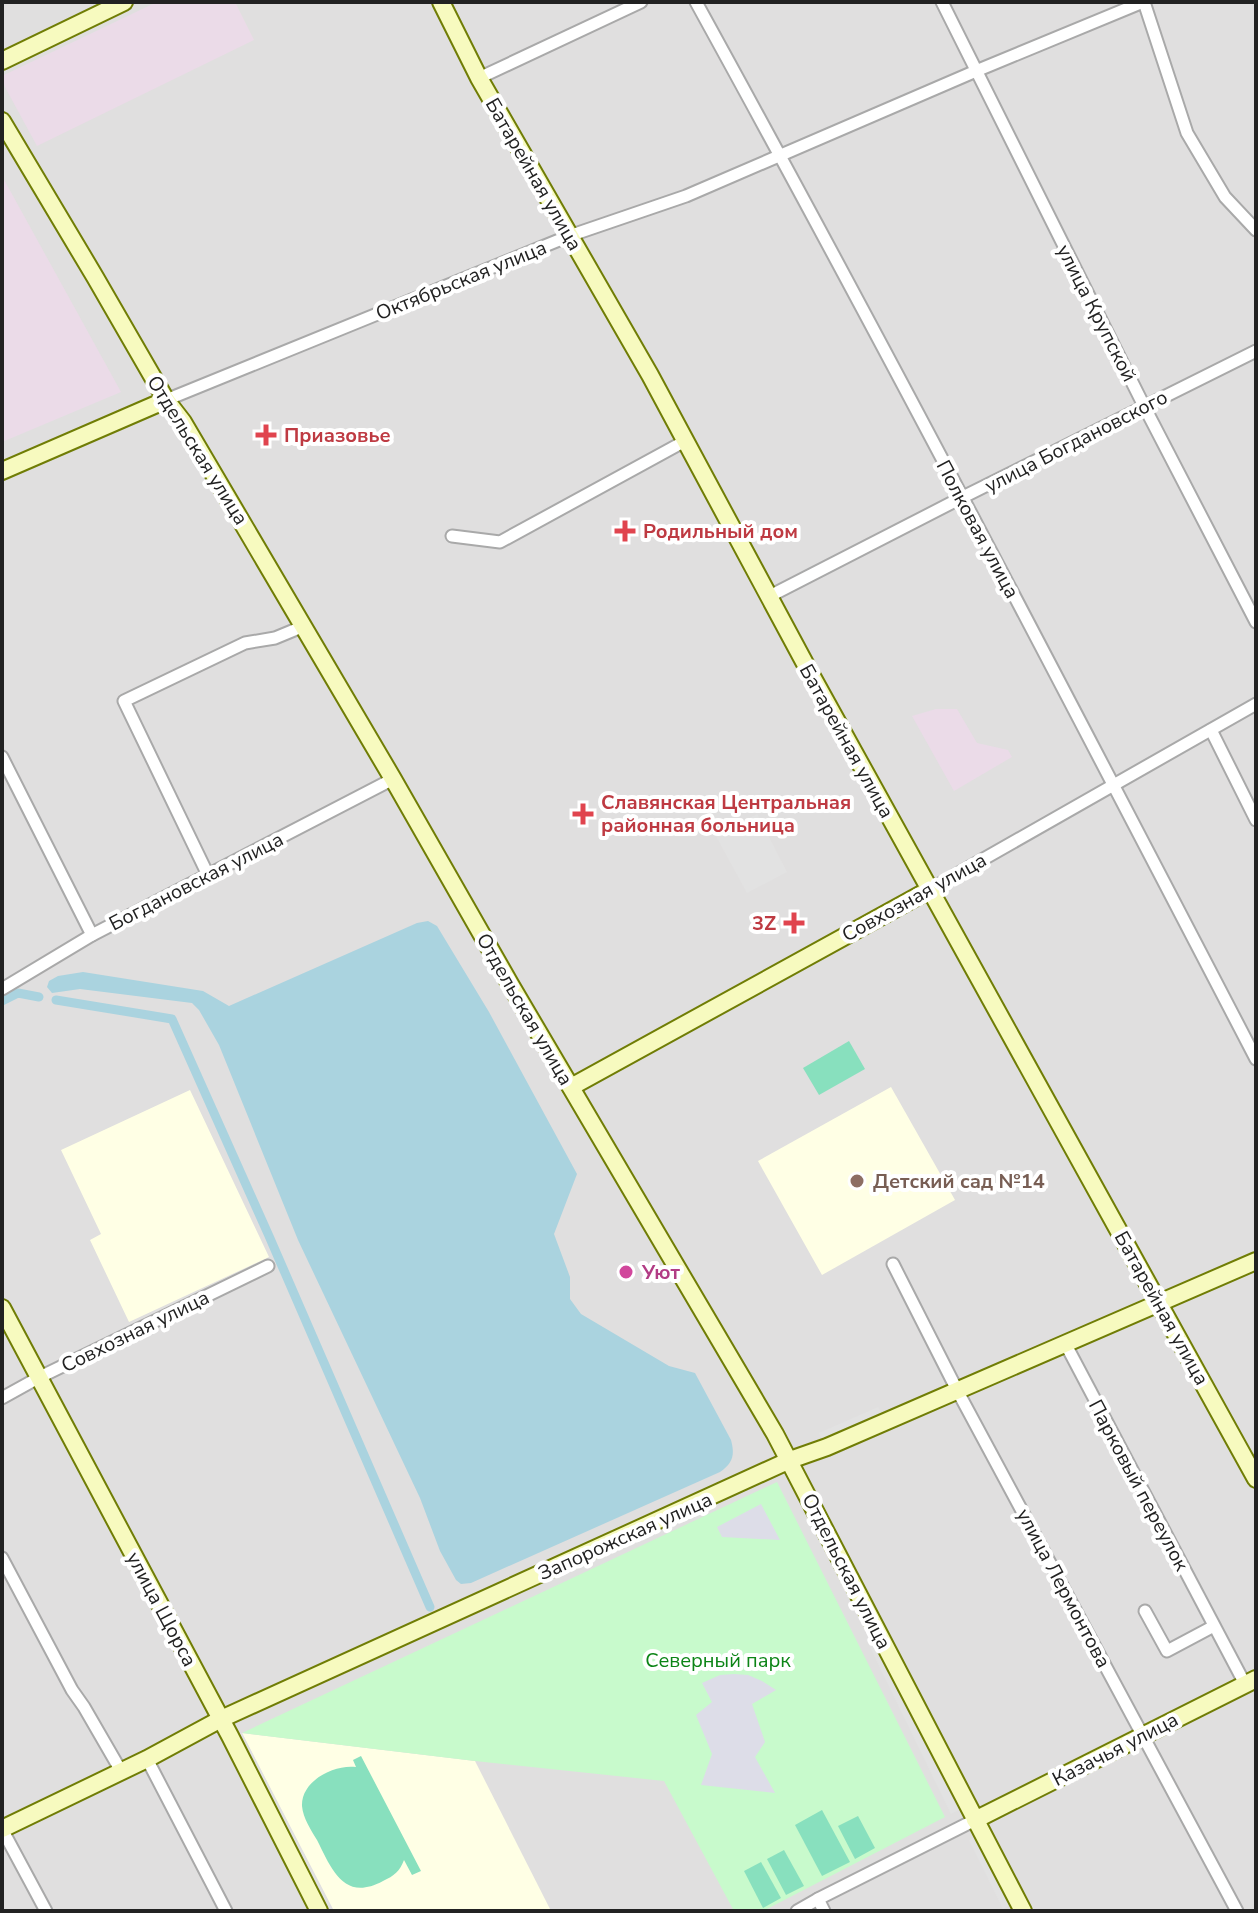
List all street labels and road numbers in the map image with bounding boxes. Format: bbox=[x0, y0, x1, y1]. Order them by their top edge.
street label: Батарейная улица bbox=[479, 93, 588, 256]
street label: Октябрьская улица bbox=[372, 234, 551, 327]
street label: улица Крупской bbox=[1050, 240, 1143, 386]
street label: Отдельская улица bbox=[141, 370, 254, 530]
street label: улица Богдановского bbox=[980, 384, 1172, 499]
street label: Полковая улица bbox=[930, 455, 1025, 603]
street label: Батарейная улица bbox=[793, 659, 900, 823]
street label: Богдановская улица bbox=[104, 826, 288, 937]
street label: Совхозная улица bbox=[837, 846, 991, 948]
street label: Отдельская улица bbox=[470, 928, 579, 1090]
street label: Батарейная улица bbox=[1108, 1226, 1215, 1390]
street label: Совхозная улица bbox=[57, 1284, 214, 1379]
street label: Парковый переулок bbox=[1082, 1395, 1195, 1576]
street label: Запорожская улица bbox=[534, 1486, 717, 1587]
street label: Отдельская улица bbox=[796, 1489, 898, 1654]
street label: улица Лермонтова bbox=[1010, 1504, 1117, 1673]
street label: улица Щорса bbox=[120, 1547, 203, 1671]
street label: Казачья улица bbox=[1048, 1706, 1183, 1793]

